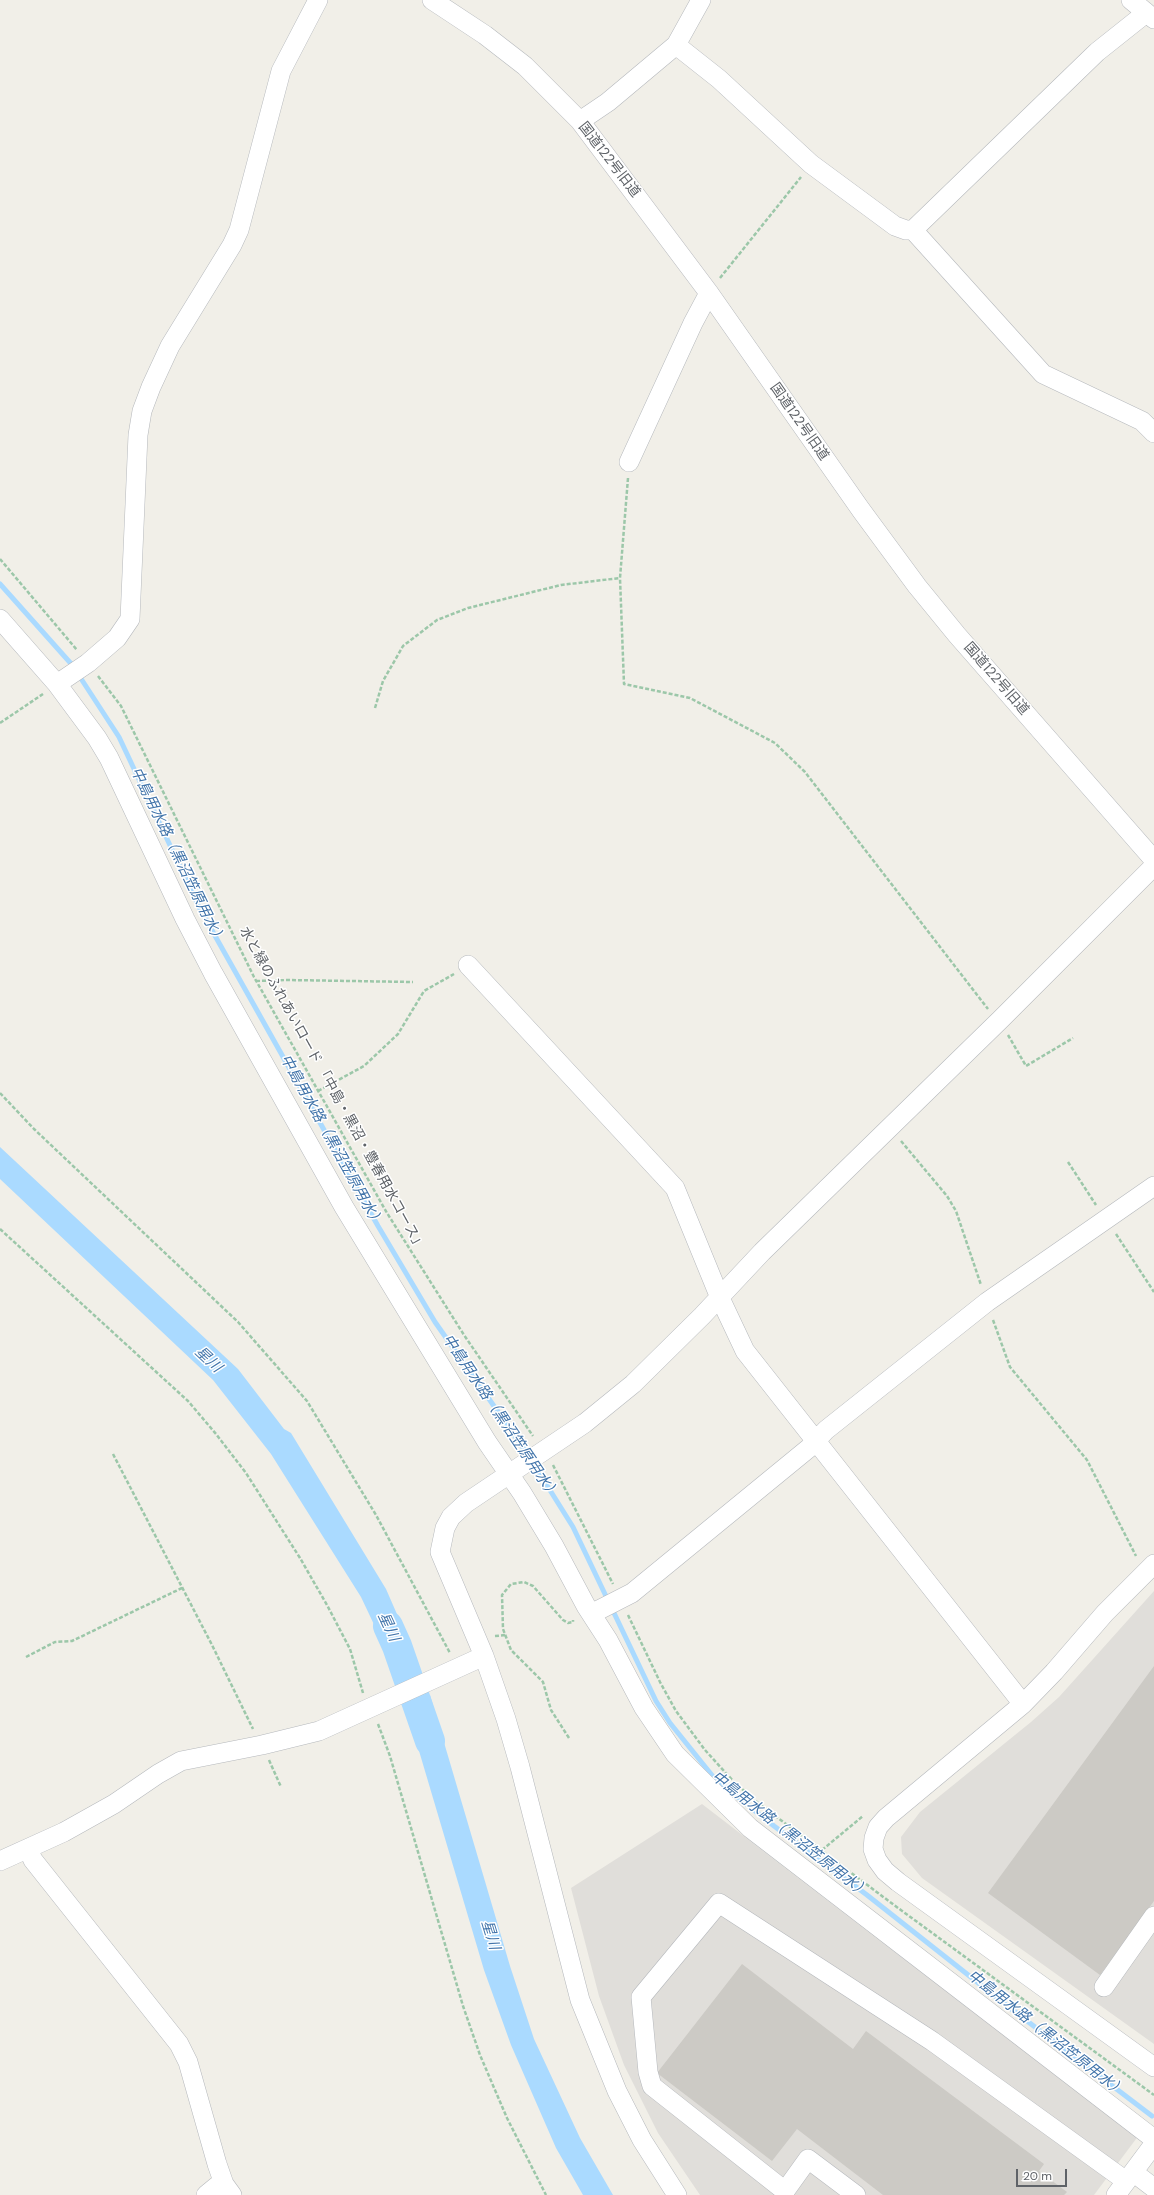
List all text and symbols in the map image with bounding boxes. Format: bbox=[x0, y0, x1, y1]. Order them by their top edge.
street label: 国道122号旧道 bbox=[575, 119, 643, 201]
street label: 国道122号旧道 bbox=[766, 380, 832, 464]
street label: 国道122号旧道 bbox=[960, 639, 1032, 719]
water label: 中島用水路（黒沼笠原用水） bbox=[126, 764, 228, 948]
street label: 水と緑のふれあいロード 「中島・黒沼・豊春用水コース」 bbox=[236, 924, 428, 1254]
water label: 中島用水路（黒沼笠原用水） bbox=[276, 1051, 386, 1231]
water label: 中島用水路（黒沼笠原用水） bbox=[438, 1331, 562, 1503]
water label: 星川 bbox=[191, 1343, 225, 1377]
water label: 星川 bbox=[374, 1610, 402, 1644]
water label: 中島用水路（黒沼笠原用水） bbox=[708, 1768, 872, 1902]
water label: 星川 bbox=[477, 1918, 503, 1952]
water label: 中島用水路（黒沼笠原用水） bbox=[964, 1967, 1128, 2101]
scale bar bbox=[1018, 2161, 1069, 2187]
text: 20 m bbox=[1023, 2168, 1052, 2184]

